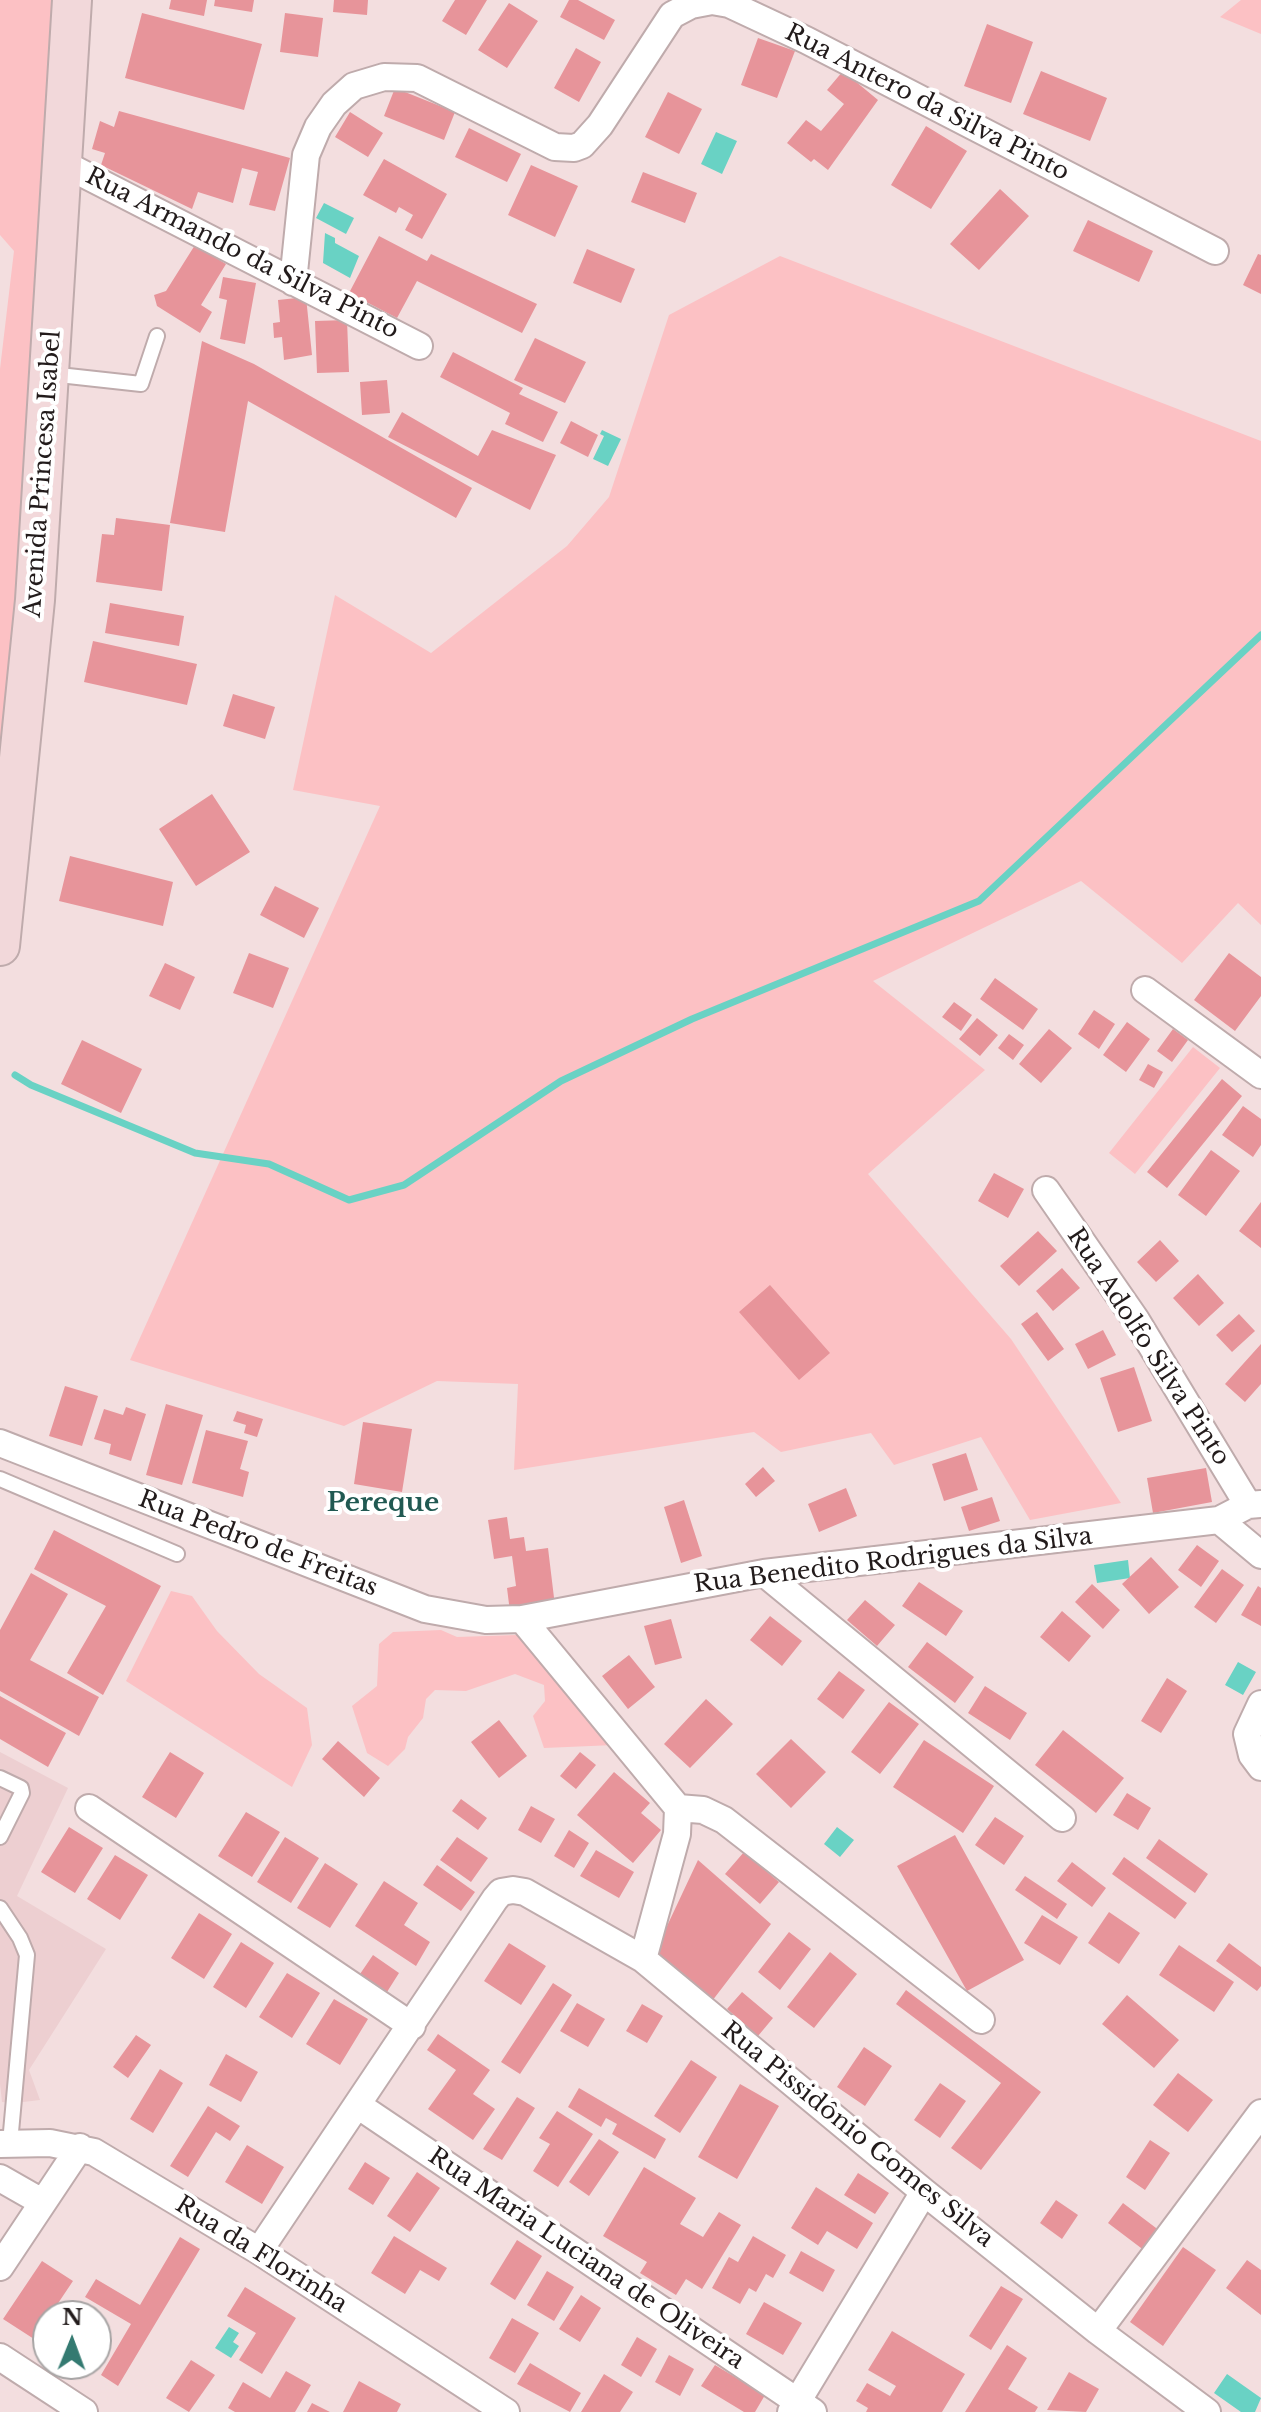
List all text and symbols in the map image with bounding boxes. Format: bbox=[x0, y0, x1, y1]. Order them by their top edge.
street label: Rua Antero da Silva Pinto bbox=[780, 19, 1074, 187]
street label: Rua Armando da Silva Pinto bbox=[81, 162, 403, 346]
street label: Avenida Princesa Isabel bbox=[19, 329, 67, 619]
street label: Rua Adolfo Silva Pinto bbox=[1060, 1223, 1236, 1471]
street label: Rua Pedro de Freitas bbox=[134, 1485, 382, 1603]
district label: Pereque bbox=[327, 1488, 439, 1520]
street label: Rua Benedito Rodrigues da Silva bbox=[692, 1522, 1094, 1600]
street label: Rua Pissidônio Gomes Silva bbox=[715, 2016, 999, 2254]
street label: Rua Maria Luciana de Oliveira bbox=[423, 2142, 749, 2376]
street label: Rua da Florinha bbox=[170, 2191, 352, 2319]
north arrow bbox=[32, 2300, 112, 2380]
text: N bbox=[62, 2304, 83, 2331]

